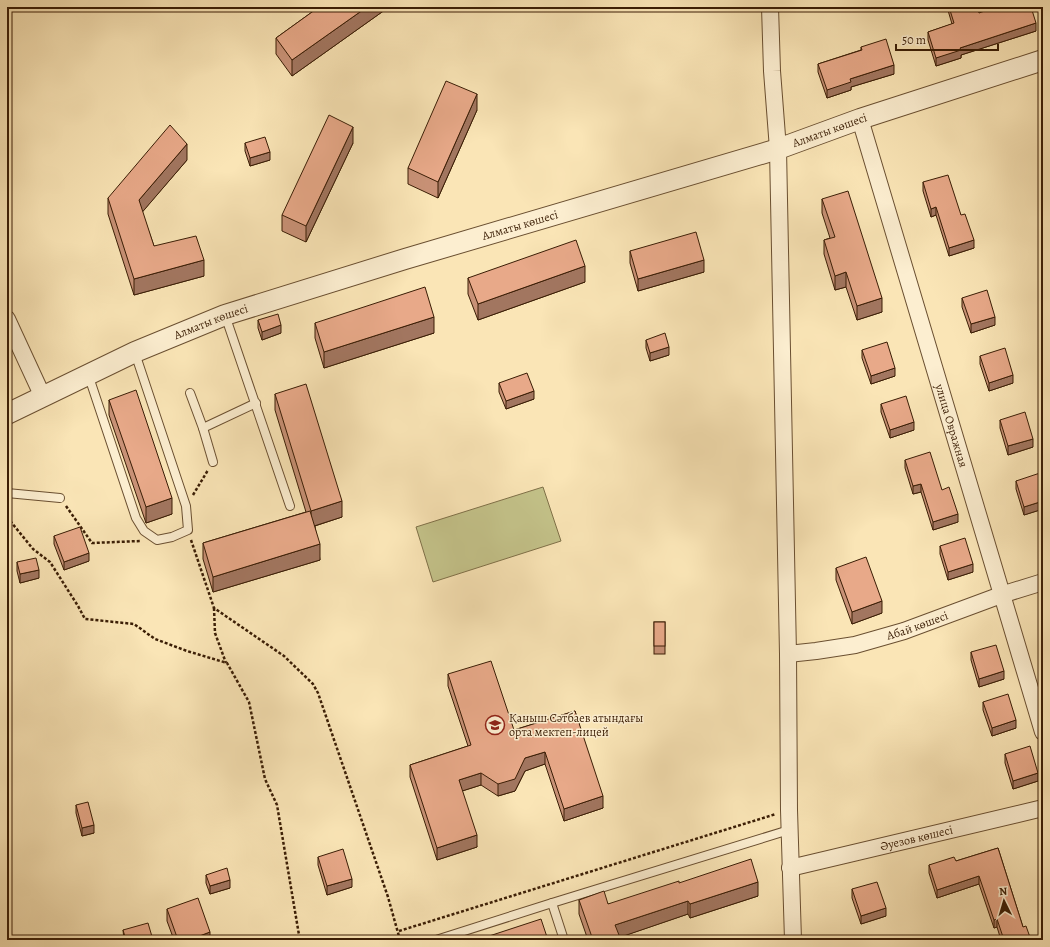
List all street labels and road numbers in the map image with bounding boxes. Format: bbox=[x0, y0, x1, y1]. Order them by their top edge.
street label: Алматы көшесі bbox=[789, 109, 869, 151]
street label: Алматы көшесі bbox=[479, 206, 560, 244]
street label: Алматы көшесі bbox=[170, 300, 250, 344]
street label: улица Овражная bbox=[931, 381, 972, 469]
street label: Абай көшесі bbox=[884, 607, 950, 644]
street label: Әуезов көшесі bbox=[879, 822, 954, 854]

